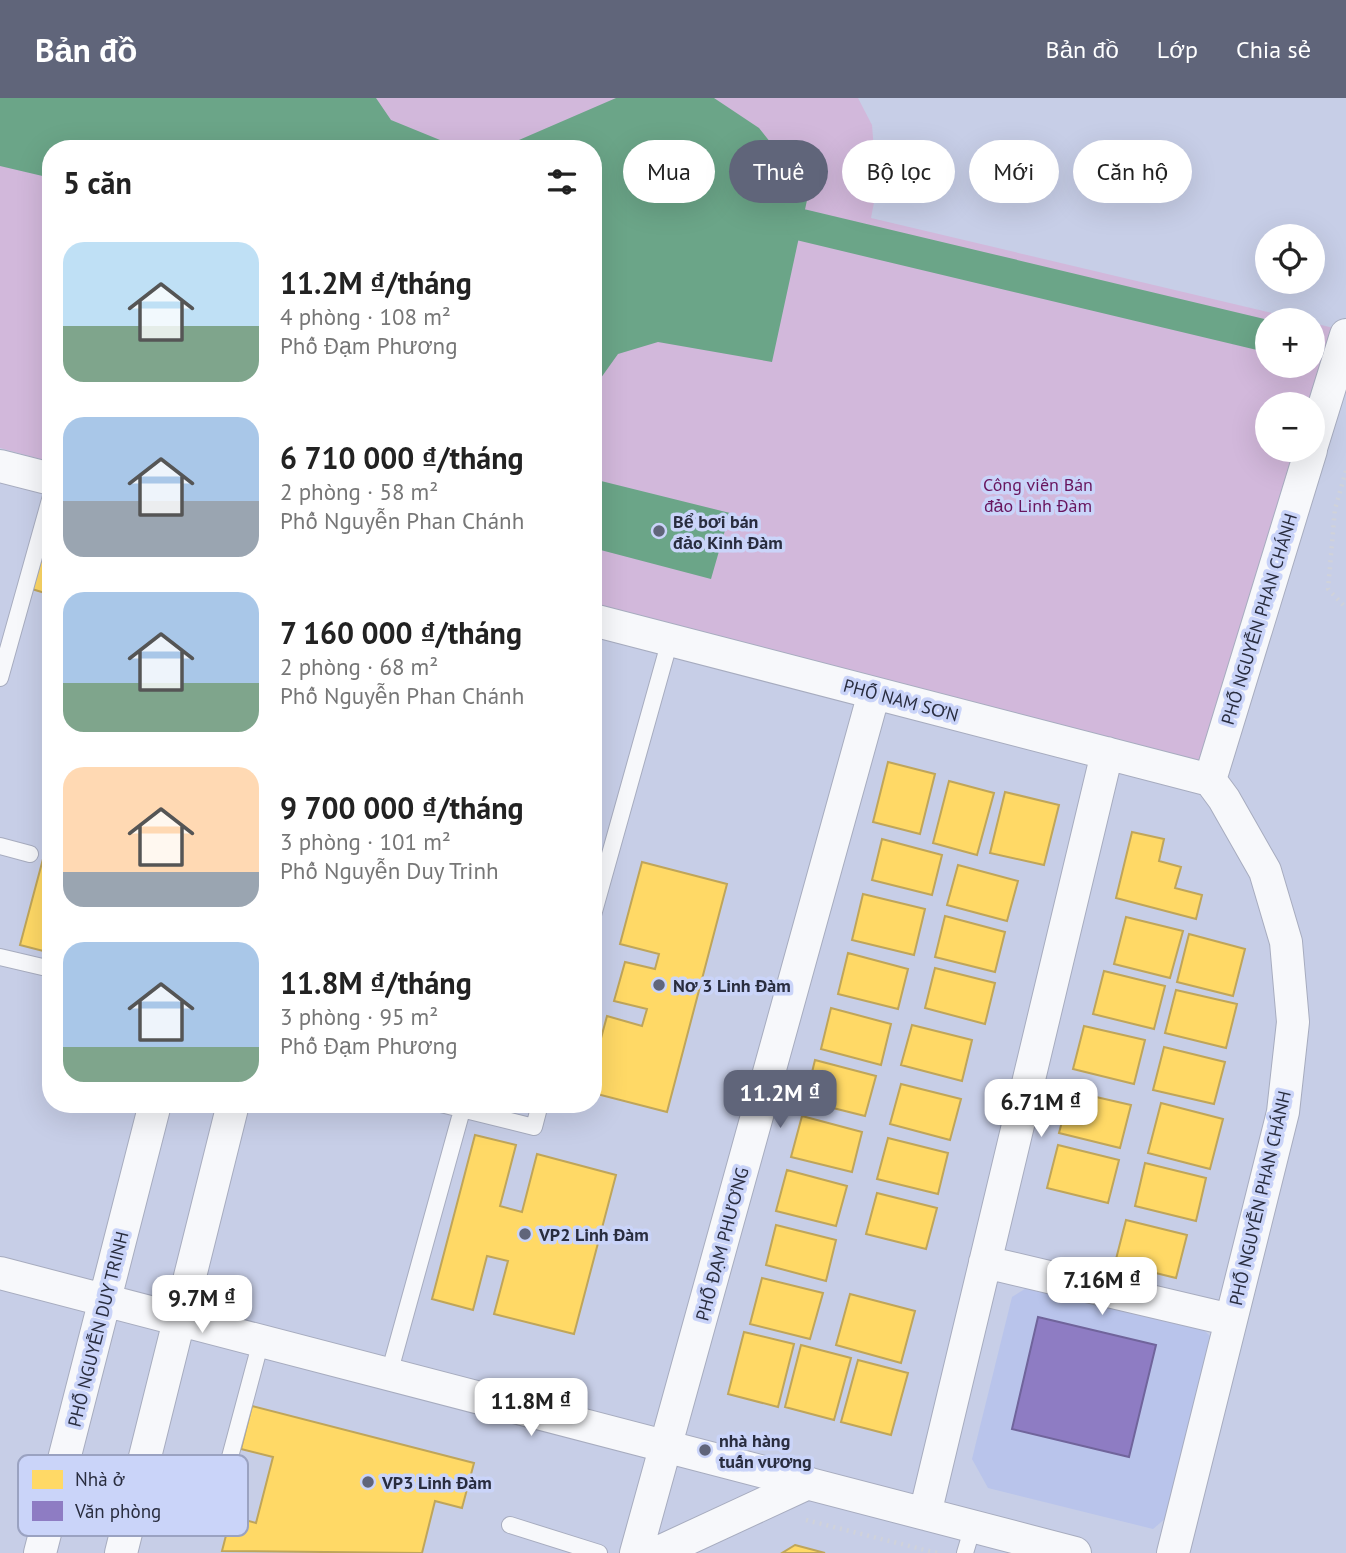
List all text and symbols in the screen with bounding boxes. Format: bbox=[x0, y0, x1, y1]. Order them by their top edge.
text: Bản đồ bbox=[35, 28, 138, 71]
text: Bản đồ bbox=[1046, 34, 1119, 65]
text: Lớp bbox=[1157, 34, 1198, 65]
text: Chia sẻ bbox=[1236, 34, 1311, 65]
chip: Mua bbox=[623, 140, 715, 203]
chip: Thuê bbox=[729, 140, 828, 203]
chip: Bộ lọc bbox=[842, 140, 955, 203]
chip: Mới bbox=[969, 140, 1059, 203]
chip: Căn hộ bbox=[1073, 140, 1192, 203]
text: 5 căn bbox=[63, 163, 132, 202]
icon: filters bbox=[543, 163, 581, 201]
map controls bbox=[1255, 224, 1325, 462]
button: locate bbox=[1255, 224, 1325, 294]
text: 11.2M ₫/tháng bbox=[280, 263, 472, 302]
icon: home bbox=[119, 270, 203, 354]
text: 4 phòng · 108 m² bbox=[280, 302, 451, 331]
button: + bbox=[1255, 308, 1325, 378]
text: Phố Đạm Phương bbox=[280, 331, 458, 360]
button: − bbox=[1255, 392, 1325, 462]
text: 6 710 000 ₫/tháng bbox=[280, 438, 524, 477]
icon: home bbox=[119, 445, 203, 529]
park label: Công viên Bán đảo Linh Đàm bbox=[983, 473, 1093, 517]
text: 2 phòng · 58 m² bbox=[280, 477, 438, 506]
text: Phố Nguyễn Phan Chánh bbox=[280, 506, 524, 535]
place label: Bể bơi bán đảo Kinh Đàm bbox=[673, 510, 783, 554]
street label: PHỐ NGUYỄN PHAN CHÁNH bbox=[1216, 511, 1302, 727]
marker: Bể bơi bán đảo Kinh Đàm bbox=[651, 523, 667, 539]
text: 7 160 000 ₫/tháng bbox=[280, 613, 522, 652]
icon: home bbox=[119, 620, 203, 704]
text: 2 phòng · 68 m² bbox=[280, 652, 438, 681]
street label: PHỐ NAM SƠN bbox=[841, 674, 961, 726]
text: Phố Nguyễn Phan Chánh bbox=[280, 681, 524, 710]
text: 9 700 000 ₫/tháng bbox=[280, 788, 524, 827]
icon: home bbox=[119, 795, 203, 879]
text: 3 phòng · 101 m² bbox=[280, 827, 451, 856]
text: Phố Nguyễn Duy Trinh bbox=[280, 856, 499, 885]
text: 11.8M ₫/tháng bbox=[280, 963, 472, 1002]
icon: home bbox=[119, 970, 203, 1054]
place label: Nơ 3 Linh Đàm bbox=[673, 974, 791, 997]
marker: Nơ 3 Linh Đàm bbox=[651, 977, 667, 993]
text: 3 phòng · 95 m² bbox=[280, 1002, 438, 1031]
text: Phố Đạm Phương bbox=[280, 1031, 458, 1060]
pin: 11.2M ₫ bbox=[715, 1070, 845, 1130]
text: 11.2M ₫ bbox=[740, 1078, 820, 1107]
pin: 6.71M ₫ bbox=[976, 1080, 1106, 1139]
text: 6.71M ₫ bbox=[1001, 1087, 1081, 1116]
street label: PHỐ NGUYỄN PHAN CHÁNH bbox=[1224, 1088, 1296, 1308]
street label: PHỐ ĐẠM PHƯƠNG bbox=[690, 1165, 754, 1323]
place label: VP2 Linh Đàm bbox=[538, 1223, 649, 1246]
marker: VP2 Linh Đàm bbox=[517, 1226, 533, 1242]
street label: PHỐ NGUYỄN DUY TRINH bbox=[63, 1229, 133, 1429]
pin: 7.16M ₫ bbox=[1037, 1258, 1167, 1317]
text: 7.16M ₫ bbox=[1063, 1265, 1141, 1294]
pin: 9.7M ₫ bbox=[145, 1276, 259, 1335]
text: 9.7M ₫ bbox=[168, 1283, 236, 1312]
pin: 11.8M ₫ bbox=[466, 1378, 596, 1438]
text: 11.8M ₫ bbox=[491, 1386, 571, 1415]
place label: nhà hàng tuấn vương bbox=[719, 1429, 812, 1473]
marker: nhà hàng tuấn vương bbox=[697, 1442, 713, 1458]
legend bbox=[18, 1455, 248, 1536]
text: Nhà ở bbox=[75, 1467, 125, 1491]
place label: VP3 Linh Đàm bbox=[381, 1471, 492, 1494]
marker: VP3 Linh Đàm bbox=[360, 1474, 376, 1490]
text: Văn phòng bbox=[74, 1499, 161, 1523]

